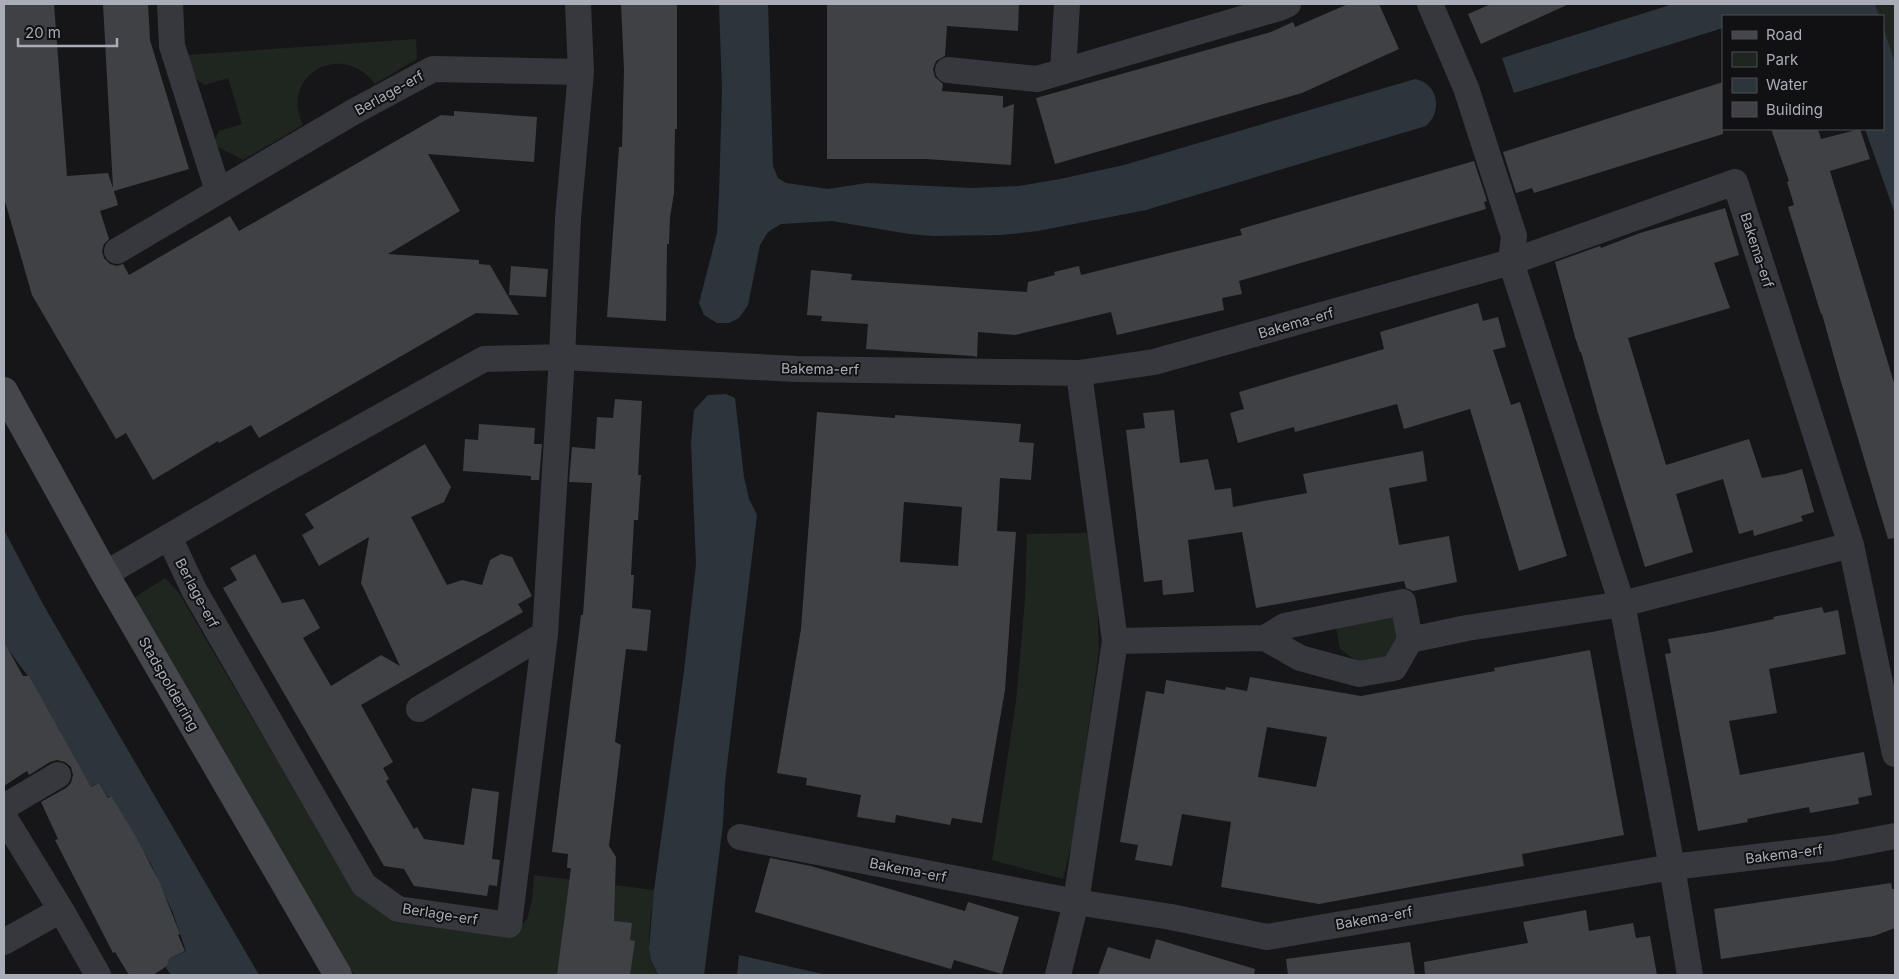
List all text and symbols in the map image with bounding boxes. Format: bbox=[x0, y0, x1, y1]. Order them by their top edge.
scale bar bbox=[18, 15, 116, 47]
legend bbox=[1722, 15, 1884, 130]
text: 20 m bbox=[25, 23, 61, 42]
text: Road bbox=[1766, 25, 1802, 44]
text: Park bbox=[1766, 50, 1799, 69]
street label: Berlage-erf bbox=[351, 67, 426, 118]
text: Water bbox=[1766, 75, 1808, 94]
text: Building bbox=[1766, 100, 1823, 119]
street label: Bakema-erf bbox=[1737, 210, 1778, 290]
street label: Bakema-erf bbox=[1256, 304, 1336, 341]
street label: Bakema-erf bbox=[781, 359, 859, 378]
street label: Berlage-erf bbox=[172, 555, 223, 630]
street label: Stadspolderring bbox=[136, 634, 203, 734]
street label: Bakema-erf bbox=[1744, 840, 1824, 867]
street label: Bakema-erf bbox=[868, 854, 948, 885]
street label: Berlage-erf bbox=[401, 899, 479, 928]
street label: Bakema-erf bbox=[1334, 902, 1414, 933]

